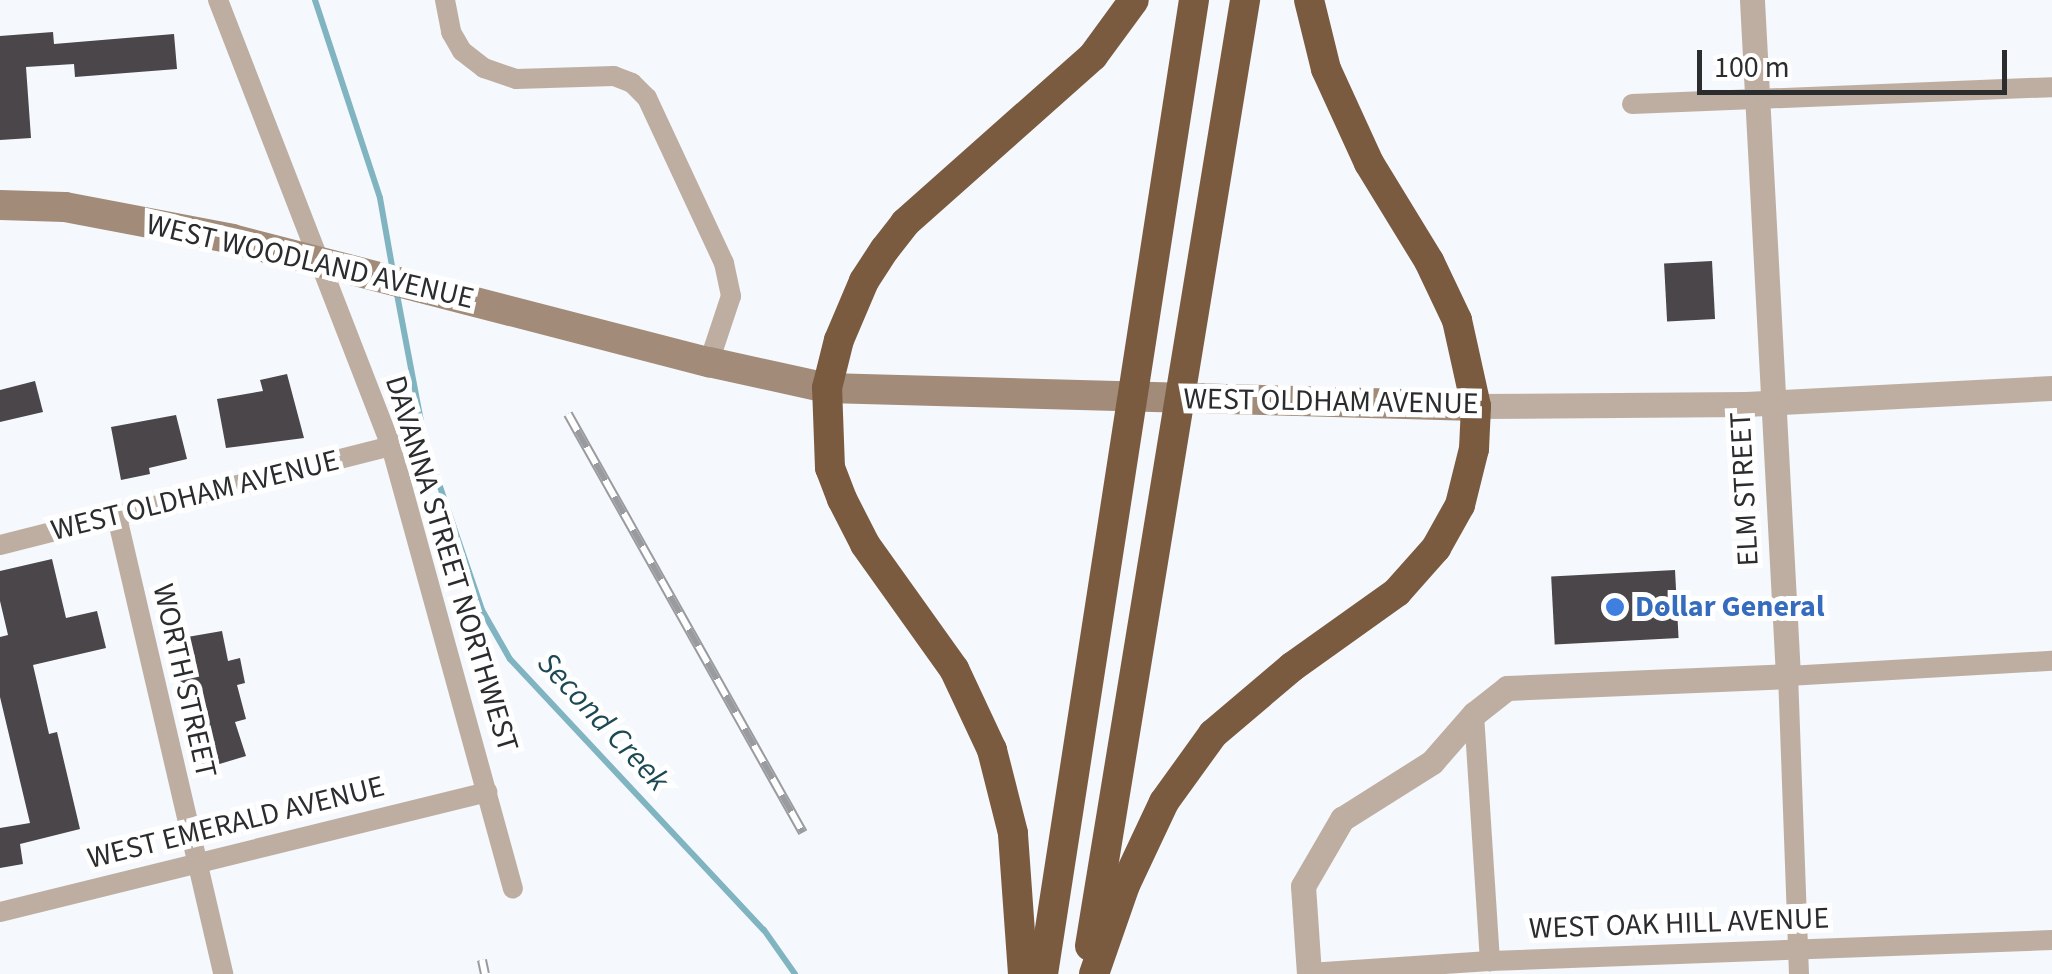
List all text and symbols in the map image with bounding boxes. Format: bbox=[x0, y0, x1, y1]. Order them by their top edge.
scale bar bbox=[1702, 30, 2012, 92]
text: 100 m bbox=[1714, 46, 1790, 89]
street label: WEST WOODLAND AVENUE bbox=[143, 207, 477, 317]
street label: DAVANNA STREET NORTHWEST bbox=[377, 372, 525, 756]
street label: WEST OLDHAM AVENUE bbox=[1183, 381, 1479, 423]
street label: ELM STREET bbox=[1723, 411, 1767, 567]
street label: WEST OLDHAM AVENUE bbox=[47, 443, 343, 549]
street label: WORTH STREET bbox=[144, 581, 224, 781]
place label: Dollar General bbox=[1635, 589, 1824, 625]
marker: Dollar General bbox=[1604, 596, 1626, 618]
water label: Second Creek bbox=[529, 645, 677, 799]
street label: WEST EMERALD AVENUE bbox=[84, 769, 388, 877]
street label: WEST OAK HILL AVENUE bbox=[1528, 901, 1830, 947]

